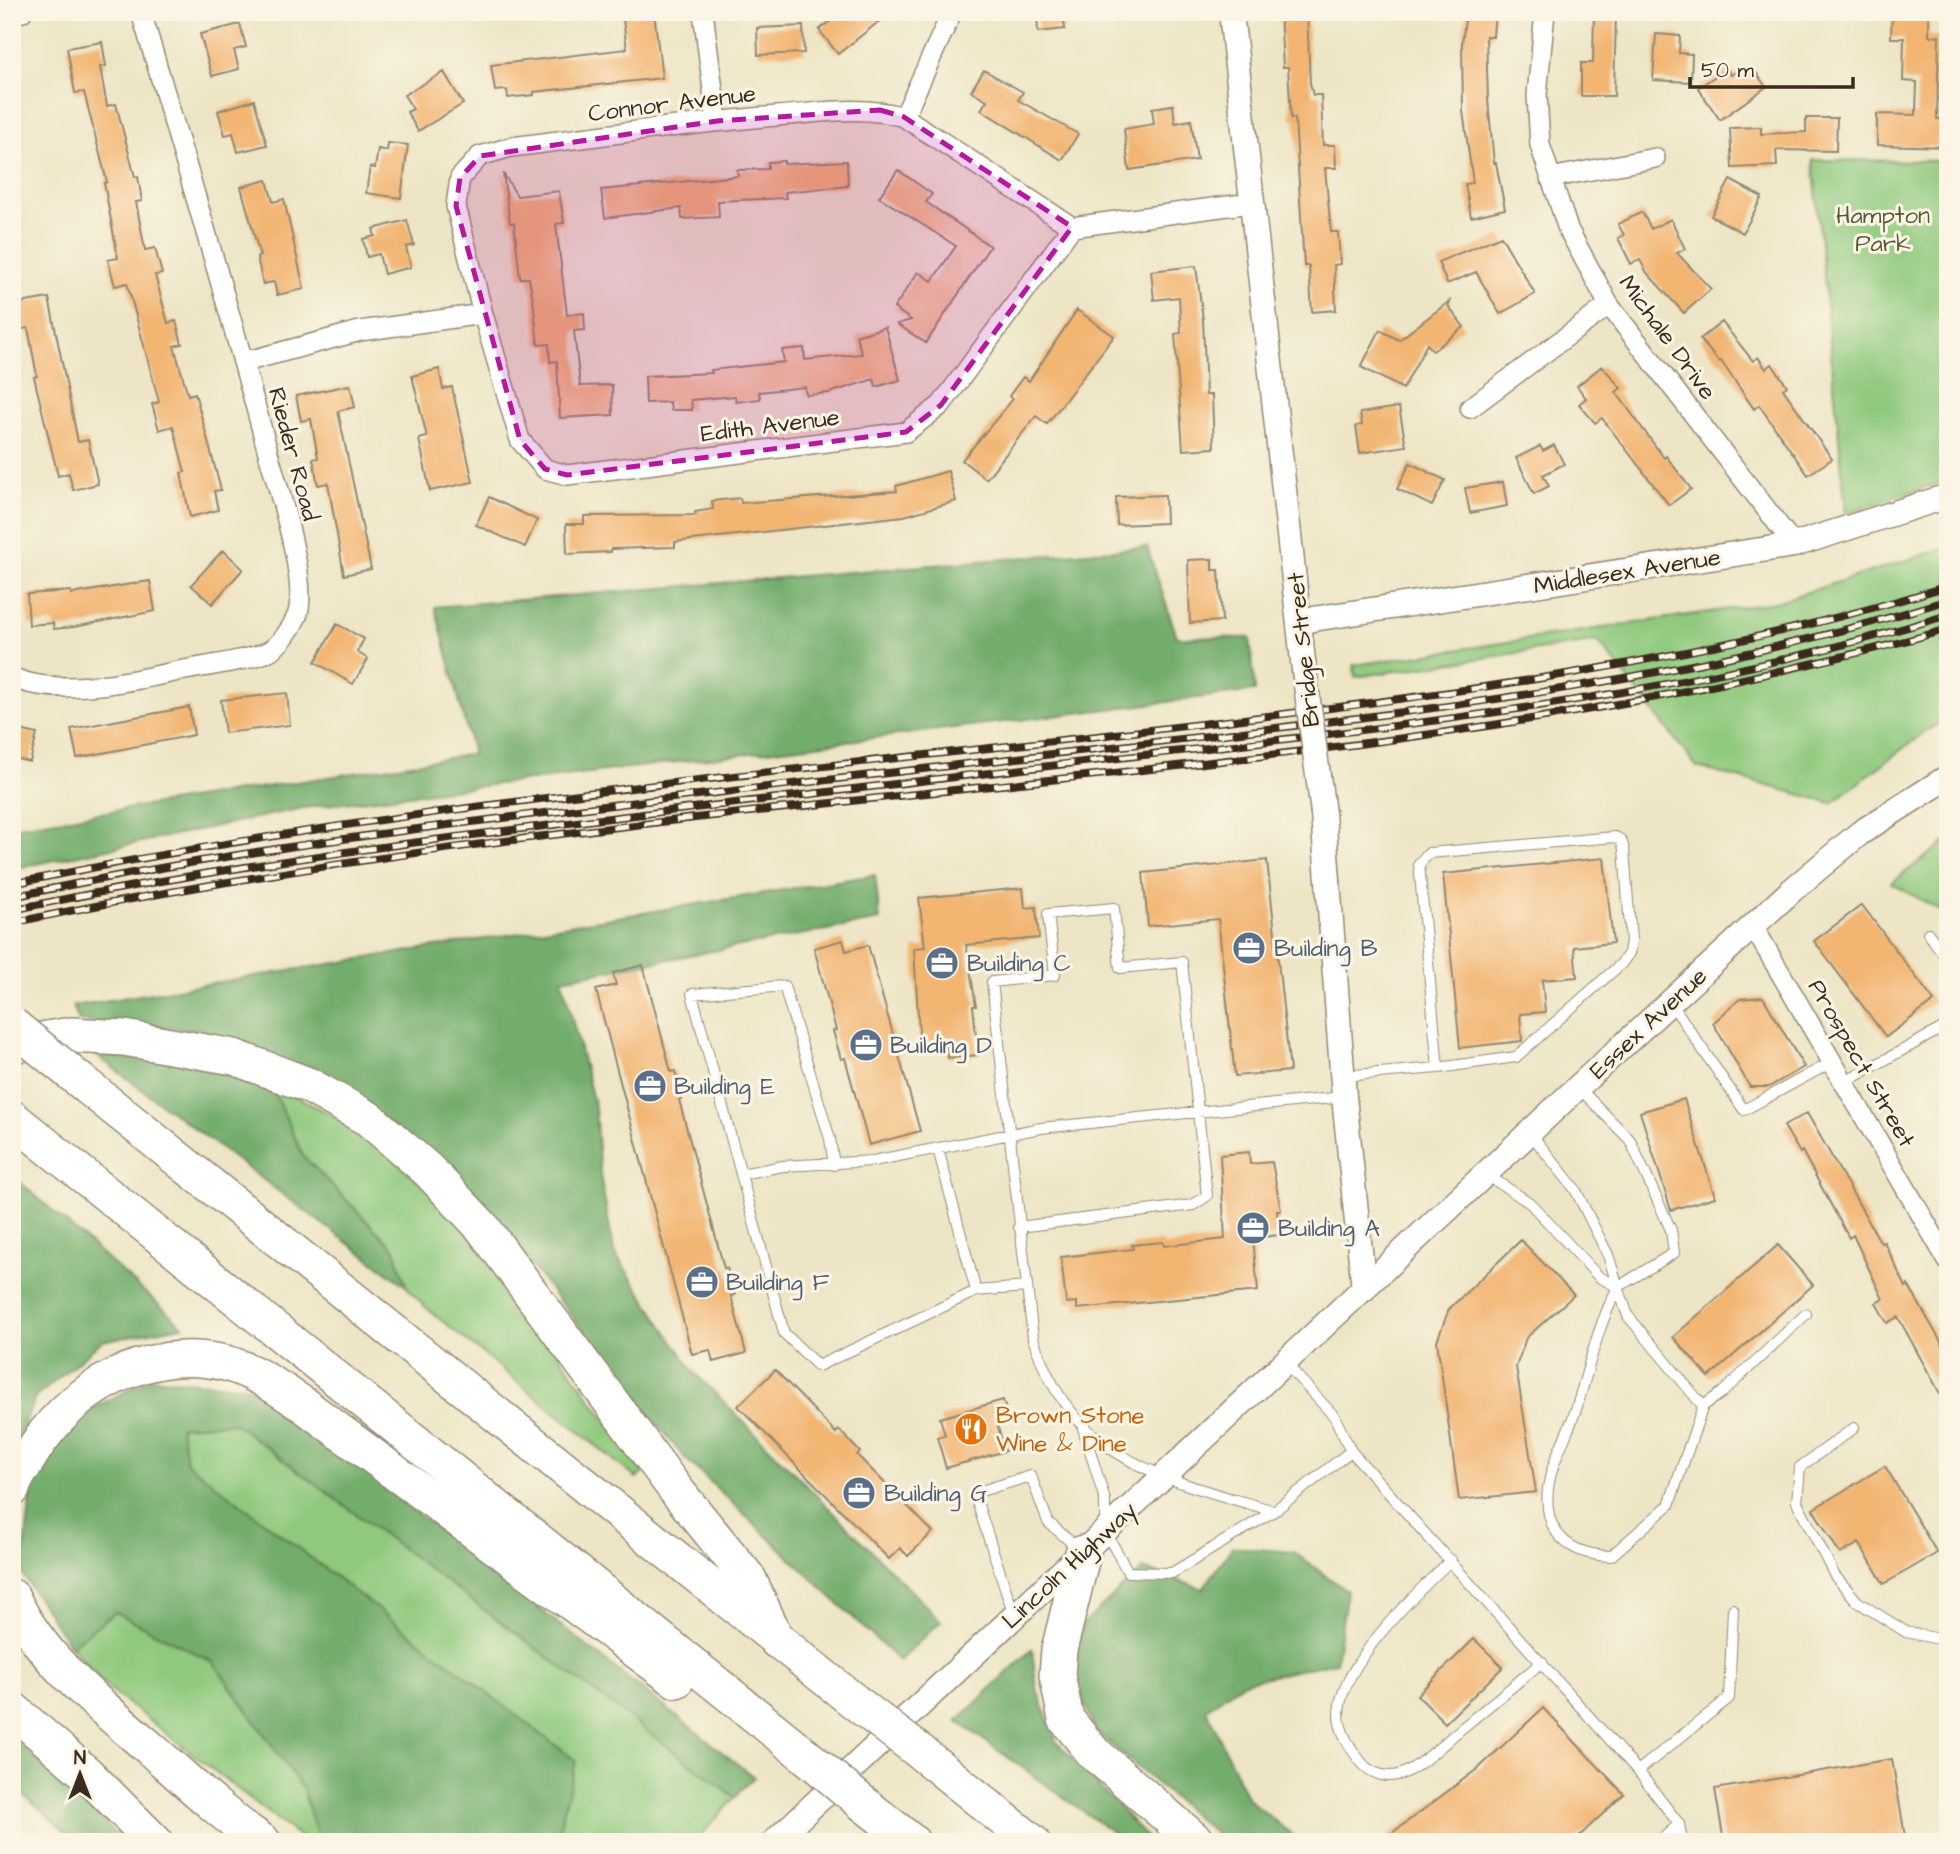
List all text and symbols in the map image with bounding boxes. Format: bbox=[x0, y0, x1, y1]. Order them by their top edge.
scale bar bbox=[1690, 46, 1853, 90]
text: 50 m bbox=[1701, 56, 1755, 85]
street label: Connor Avenue bbox=[586, 77, 758, 131]
park label: Hampton Park bbox=[1836, 199, 1930, 261]
street label: Michale Drive bbox=[1610, 268, 1724, 407]
street label: Rieder Road bbox=[259, 384, 327, 525]
street label: Edith Avenue bbox=[699, 401, 841, 451]
street label: Middlesex Avenue bbox=[1531, 540, 1723, 604]
street label: Bridge Street bbox=[1279, 571, 1330, 729]
office icon: Building B bbox=[1230, 929, 1268, 967]
place label: Building B bbox=[1274, 932, 1378, 967]
office icon: Building C bbox=[923, 944, 961, 982]
place label: Building C bbox=[967, 947, 1071, 982]
street label: Essex Avenue bbox=[1582, 960, 1715, 1087]
street label: Prospect Street bbox=[1799, 973, 1923, 1154]
office icon: Building D bbox=[847, 1026, 885, 1064]
place label: Building D bbox=[890, 1029, 992, 1064]
office icon: Building E bbox=[631, 1067, 669, 1105]
place label: Building E bbox=[674, 1070, 775, 1105]
office icon: Building A bbox=[1234, 1209, 1272, 1247]
place label: Building A bbox=[1278, 1212, 1380, 1247]
office icon: Building F bbox=[683, 1263, 721, 1301]
place label: Building F bbox=[726, 1266, 830, 1301]
place label: Brown Stone Wine & Dine bbox=[996, 1399, 1144, 1461]
restaurant icon: Brown Stone Wine & Dine bbox=[952, 1410, 990, 1448]
office icon: Building G bbox=[840, 1474, 878, 1512]
place label: Building G bbox=[884, 1477, 988, 1512]
street label: Lincoln Highway bbox=[995, 1494, 1145, 1638]
north arrow bbox=[46, 1738, 116, 1808]
text: N bbox=[74, 1745, 86, 1772]

